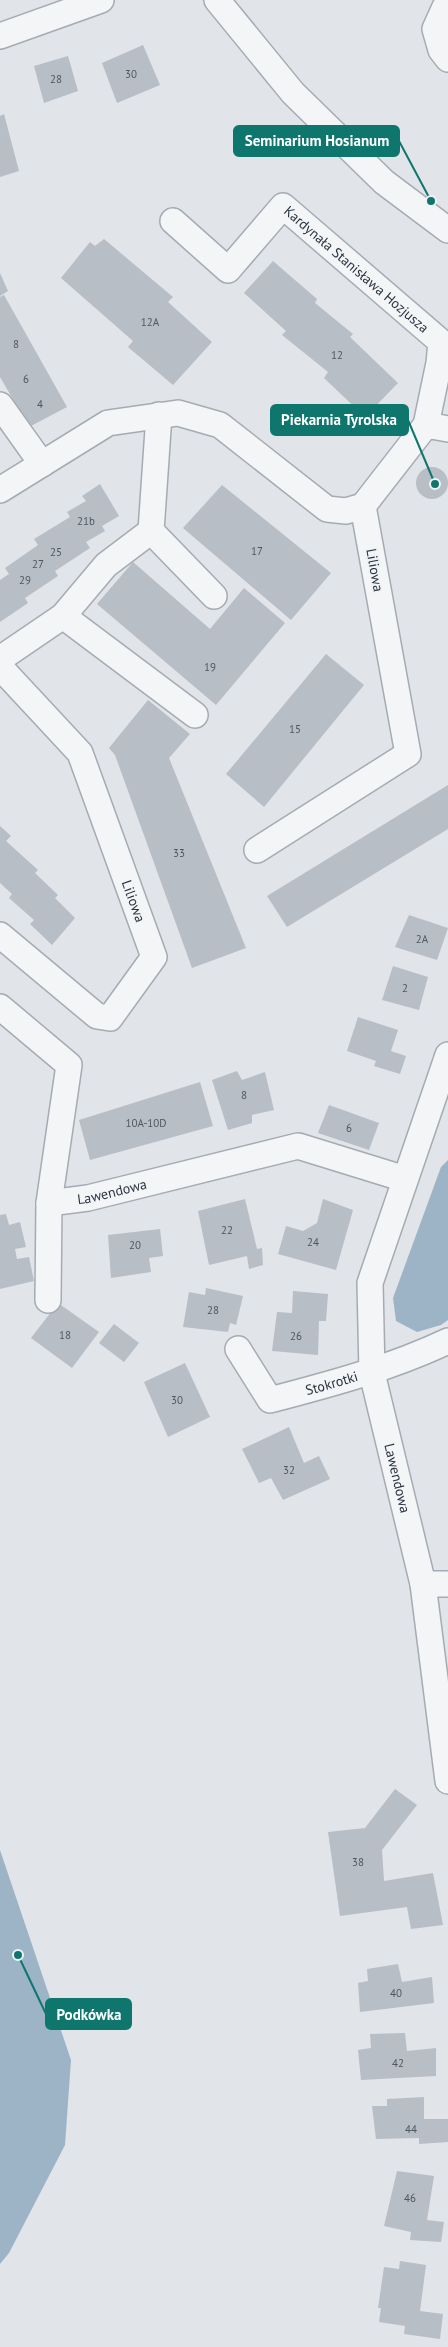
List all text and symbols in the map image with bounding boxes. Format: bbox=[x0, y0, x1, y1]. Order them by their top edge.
house number: 30 bbox=[125, 67, 137, 81]
house number: 28 bbox=[50, 72, 62, 86]
callout: Seminarium Hosianum bbox=[234, 126, 399, 156]
text: Seminarium Hosianum bbox=[245, 131, 389, 150]
street label: Kardynała Stanisława Hozjusza bbox=[280, 202, 433, 337]
house number: 12A bbox=[141, 315, 160, 329]
house number: 8 bbox=[13, 337, 19, 351]
house number: 12 bbox=[331, 348, 343, 362]
house number: 6 bbox=[23, 372, 29, 386]
house number: 4 bbox=[37, 397, 43, 411]
callout: Piekarnia Tyrolska bbox=[271, 405, 408, 435]
text: Piekarnia Tyrolska bbox=[281, 410, 397, 429]
house number: 21b bbox=[77, 514, 95, 528]
house number: 17 bbox=[251, 544, 263, 558]
house number: 25 bbox=[50, 545, 62, 559]
street label: Liliowa bbox=[362, 547, 388, 593]
house number: 27 bbox=[32, 557, 44, 571]
house number: 29 bbox=[19, 573, 31, 587]
house number: 19 bbox=[204, 660, 216, 674]
house number: 15 bbox=[289, 722, 301, 736]
house number: 33 bbox=[173, 846, 185, 860]
street label: Liliowa bbox=[118, 878, 150, 925]
house number: 2A bbox=[416, 932, 429, 946]
house number: 2 bbox=[402, 981, 408, 995]
house number: 8 bbox=[241, 1088, 247, 1102]
house number: 10A-10D bbox=[125, 1116, 167, 1130]
house number: 6 bbox=[346, 1121, 352, 1135]
street label: Lawendowa bbox=[76, 1175, 149, 1208]
house number: 22 bbox=[221, 1223, 233, 1237]
house number: 24 bbox=[307, 1235, 319, 1249]
house number: 20 bbox=[129, 1238, 141, 1252]
house number: 28 bbox=[207, 1303, 219, 1317]
house number: 18 bbox=[59, 1328, 71, 1342]
house number: 26 bbox=[290, 1329, 302, 1343]
street label: Stokrotki bbox=[303, 1367, 360, 1399]
house number: 30 bbox=[171, 1393, 183, 1407]
street label: Lawendowa bbox=[380, 1441, 414, 1515]
house number: 32 bbox=[283, 1463, 295, 1477]
house number: 38 bbox=[352, 1855, 364, 1869]
house number: 40 bbox=[390, 1986, 402, 2000]
callout: Podkówka bbox=[46, 1999, 131, 2029]
text: Podkówka bbox=[57, 2005, 121, 2024]
house number: 42 bbox=[392, 2056, 404, 2070]
house number: 44 bbox=[405, 2122, 417, 2136]
house number: 46 bbox=[404, 2191, 416, 2205]

